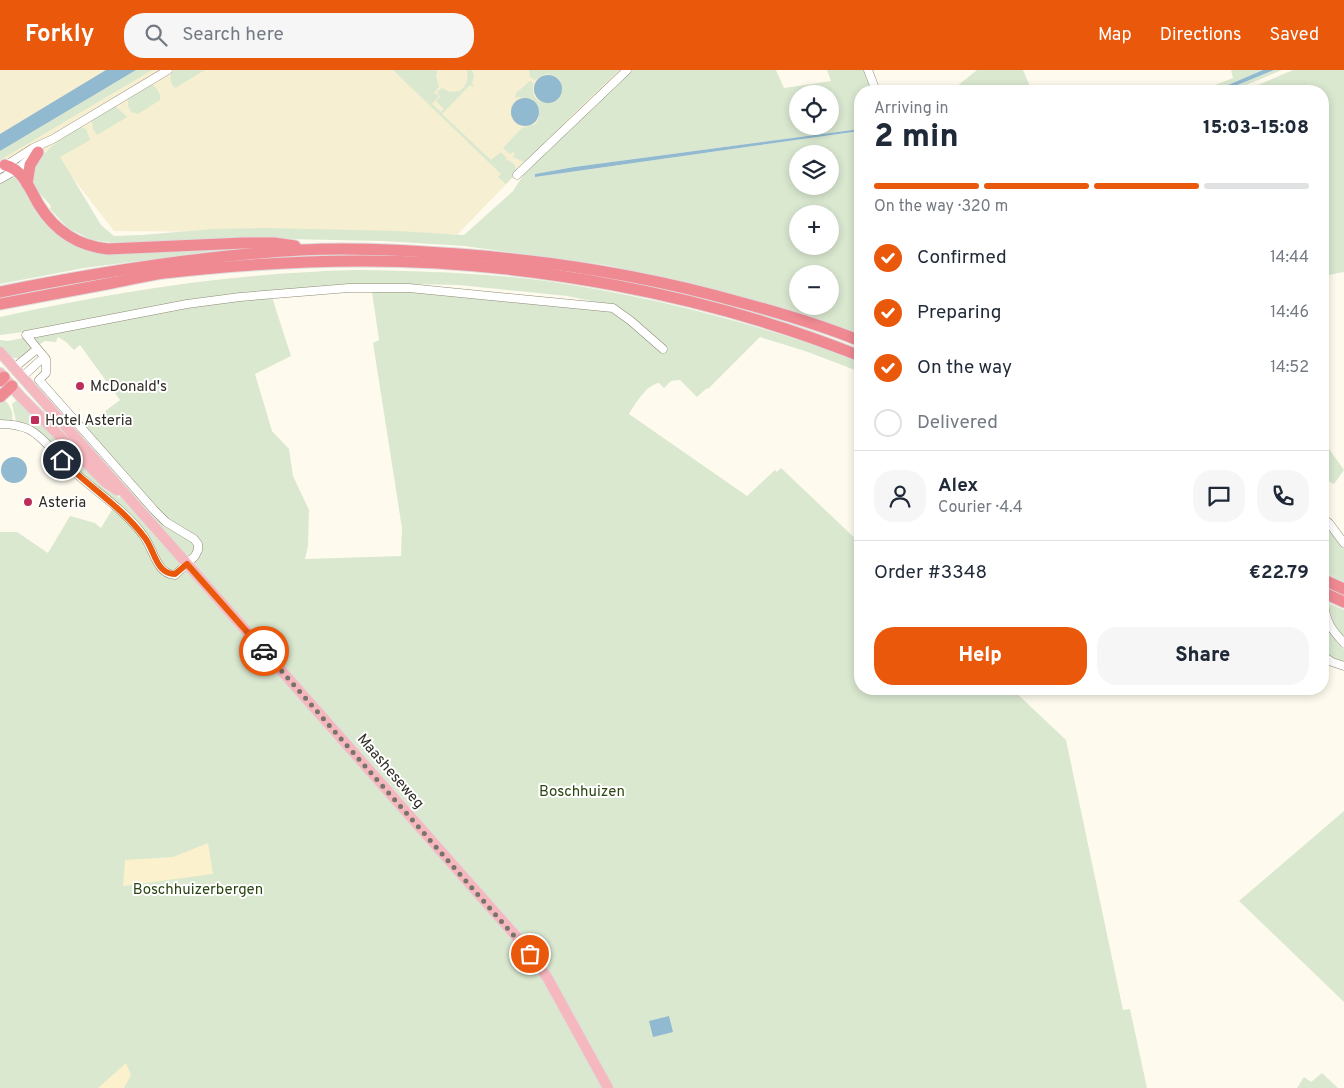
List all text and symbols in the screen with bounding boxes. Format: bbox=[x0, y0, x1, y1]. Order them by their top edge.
search box bbox=[124, 13, 474, 58]
text: Forkly bbox=[25, 20, 94, 50]
icon: search bbox=[142, 21, 170, 49]
text: Search here bbox=[182, 23, 284, 47]
text: Map bbox=[1098, 24, 1132, 47]
text: Directions bbox=[1160, 24, 1242, 47]
text: Saved bbox=[1270, 24, 1319, 47]
map controls bbox=[789, 85, 839, 315]
button: locate bbox=[789, 85, 839, 135]
text: Arriving in bbox=[874, 99, 949, 119]
text: 15:03–15:08 bbox=[1203, 116, 1309, 140]
text: 2 min bbox=[874, 118, 959, 158]
button: layers bbox=[789, 145, 839, 195]
text: On the way · 320 m bbox=[874, 197, 1008, 217]
button: + bbox=[789, 205, 839, 255]
icon: check bbox=[874, 244, 902, 272]
text: Confirmed bbox=[917, 246, 1007, 270]
text: 14:44 bbox=[1270, 248, 1309, 268]
button: − bbox=[789, 265, 839, 315]
icon: check bbox=[874, 299, 902, 327]
text: Preparing bbox=[917, 301, 1001, 325]
text: 14:46 bbox=[1270, 303, 1309, 323]
icon: check bbox=[874, 354, 902, 382]
text: On the way bbox=[917, 356, 1012, 380]
text: 14:52 bbox=[1270, 358, 1309, 378]
place label: McDonald's bbox=[90, 378, 167, 397]
marker: McDonald's bbox=[74, 380, 86, 392]
text: Delivered bbox=[917, 411, 998, 435]
place label: Hotel Asteria bbox=[45, 412, 132, 431]
marker: Hotel Asteria bbox=[29, 414, 41, 426]
pin bbox=[41, 439, 83, 481]
icon: home bbox=[48, 446, 76, 474]
button: person bbox=[874, 470, 926, 522]
button: chat bbox=[1193, 470, 1245, 522]
button: phone bbox=[1257, 470, 1309, 522]
text: Alex bbox=[938, 474, 978, 498]
place label: Asteria bbox=[38, 494, 86, 513]
marker: Asteria bbox=[22, 496, 34, 508]
text: Courier · 4.4 bbox=[938, 498, 1023, 518]
text: Order #3348 bbox=[874, 561, 987, 585]
text: €22.79 bbox=[1249, 561, 1309, 585]
courier bbox=[239, 626, 289, 676]
button: Help bbox=[874, 627, 1087, 685]
button: Share bbox=[1097, 627, 1309, 685]
icon: car bbox=[250, 637, 278, 665]
street label: Maasheseweg bbox=[352, 731, 428, 813]
park label: Boschhuizen bbox=[539, 783, 625, 802]
park label: Boschhuizerbergen bbox=[133, 881, 263, 900]
pin bbox=[509, 933, 551, 975]
icon: bag bbox=[516, 940, 544, 968]

